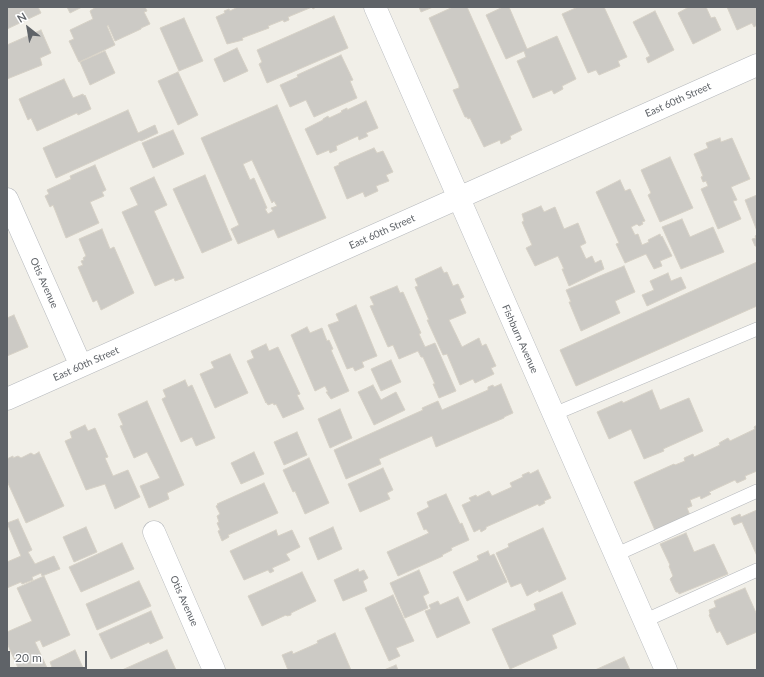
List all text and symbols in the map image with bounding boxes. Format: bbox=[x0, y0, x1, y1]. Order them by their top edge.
north arrow bbox=[8, 8, 48, 48]
text: N bbox=[15, 10, 29, 25]
street label: East 60th Street bbox=[643, 80, 713, 120]
street label: East 60th Street bbox=[347, 212, 417, 252]
street label: Otis Avenue bbox=[28, 256, 60, 310]
street label: Fishburn Avenue bbox=[499, 303, 541, 375]
street label: East 60th Street bbox=[51, 344, 121, 384]
street label: Otis Avenue bbox=[168, 574, 200, 628]
scale bar bbox=[10, 643, 89, 669]
text: 20 m bbox=[15, 650, 42, 665]

